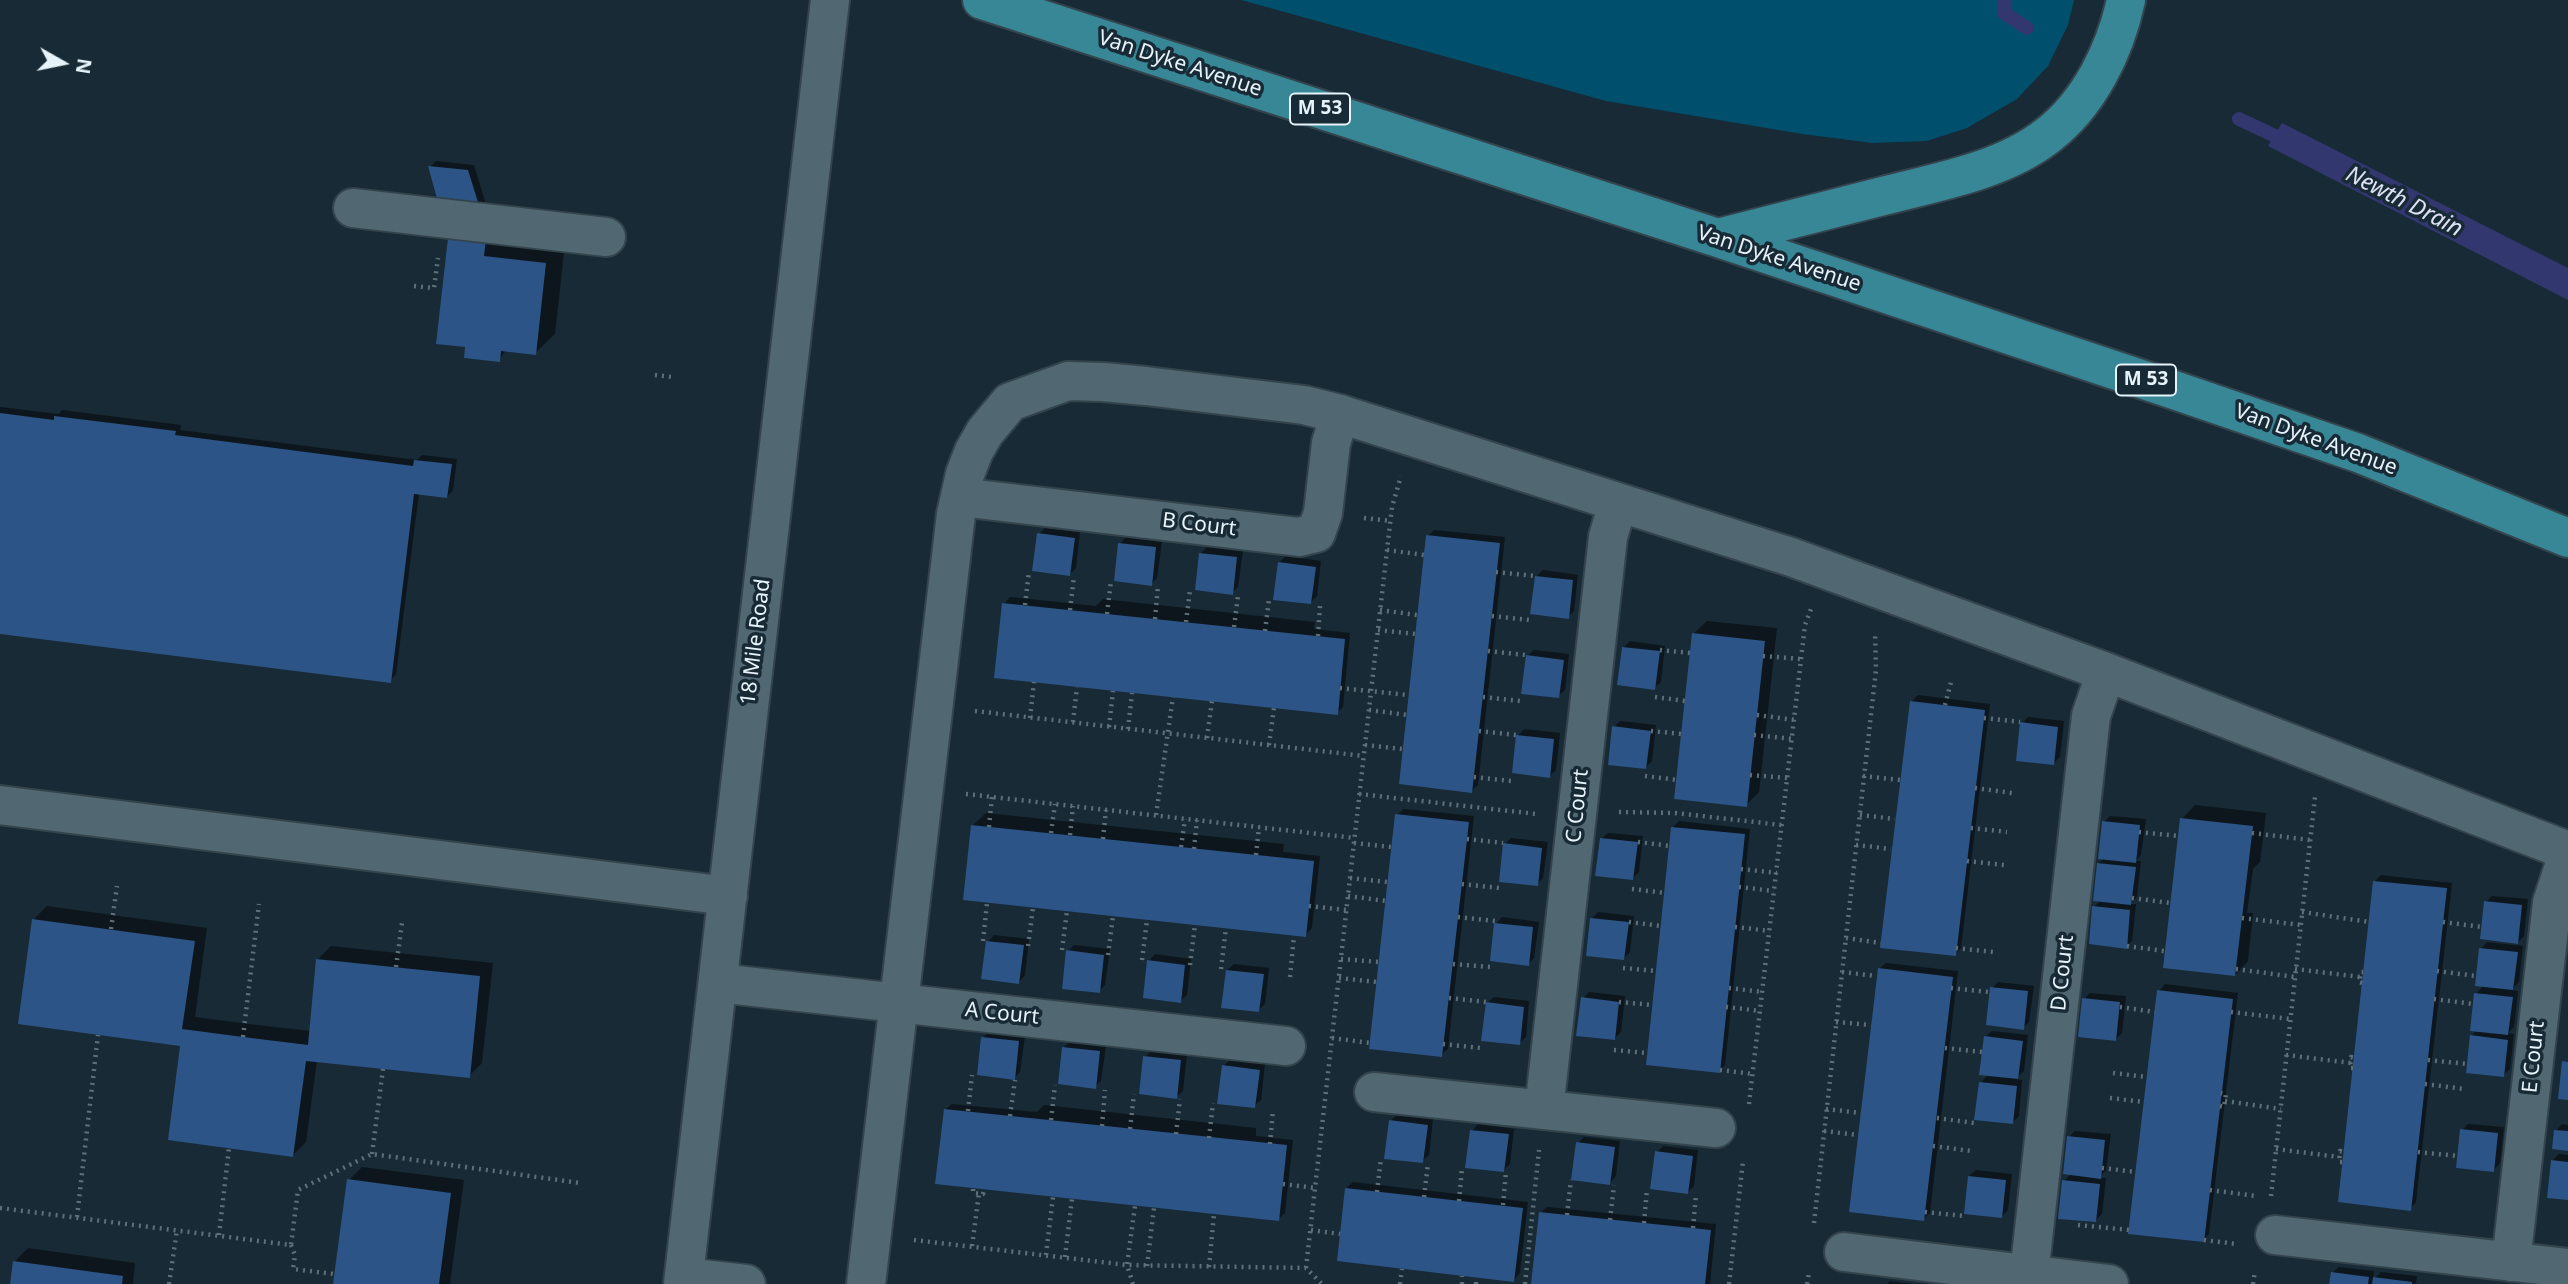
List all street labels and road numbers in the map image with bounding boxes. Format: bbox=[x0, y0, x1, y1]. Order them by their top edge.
street label: Van Dyke Avenue bbox=[1095, 26, 1265, 102]
road number: M 53 bbox=[1290, 94, 1350, 124]
street label: Van Dyke Avenue bbox=[1694, 221, 1864, 297]
road number: M 53 bbox=[2116, 364, 2176, 396]
street label: Van Dyke Avenue bbox=[2231, 399, 2401, 481]
street label: B Court bbox=[1161, 508, 1237, 542]
street label: 18 Mile Road bbox=[736, 577, 776, 707]
street label: C Court bbox=[1562, 768, 1594, 844]
street label: D Court bbox=[2046, 934, 2080, 1012]
street label: A Court bbox=[964, 998, 1040, 1030]
street label: E Court bbox=[2518, 1020, 2550, 1094]

